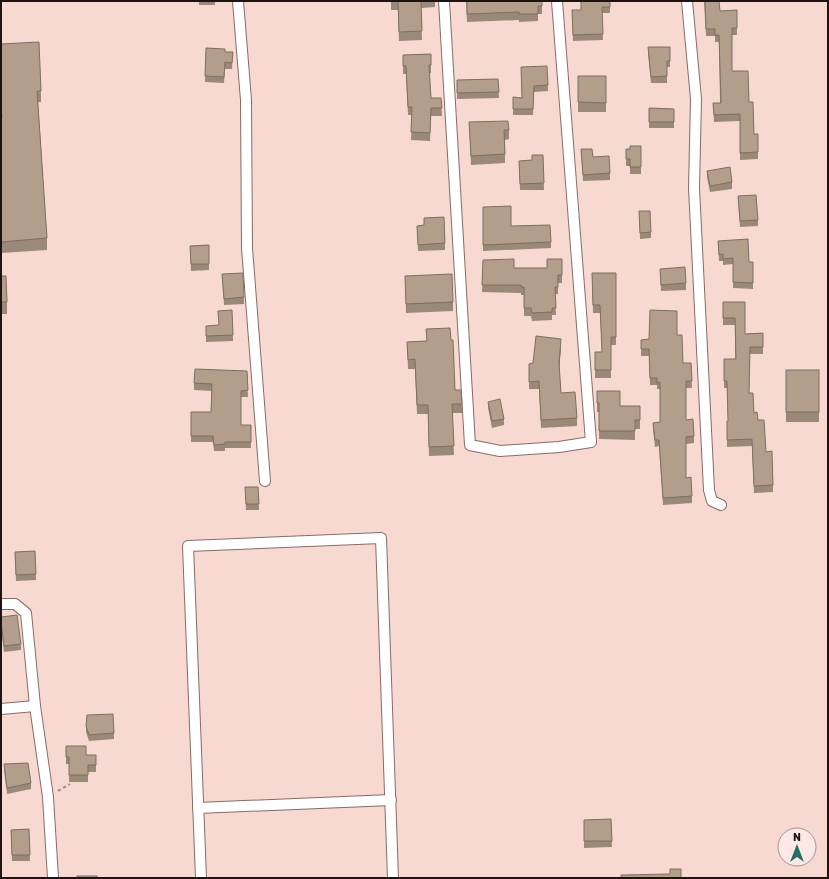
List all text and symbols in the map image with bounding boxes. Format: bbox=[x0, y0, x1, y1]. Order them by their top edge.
north arrow bbox=[777, 827, 817, 867]
text: N bbox=[793, 831, 801, 844]

